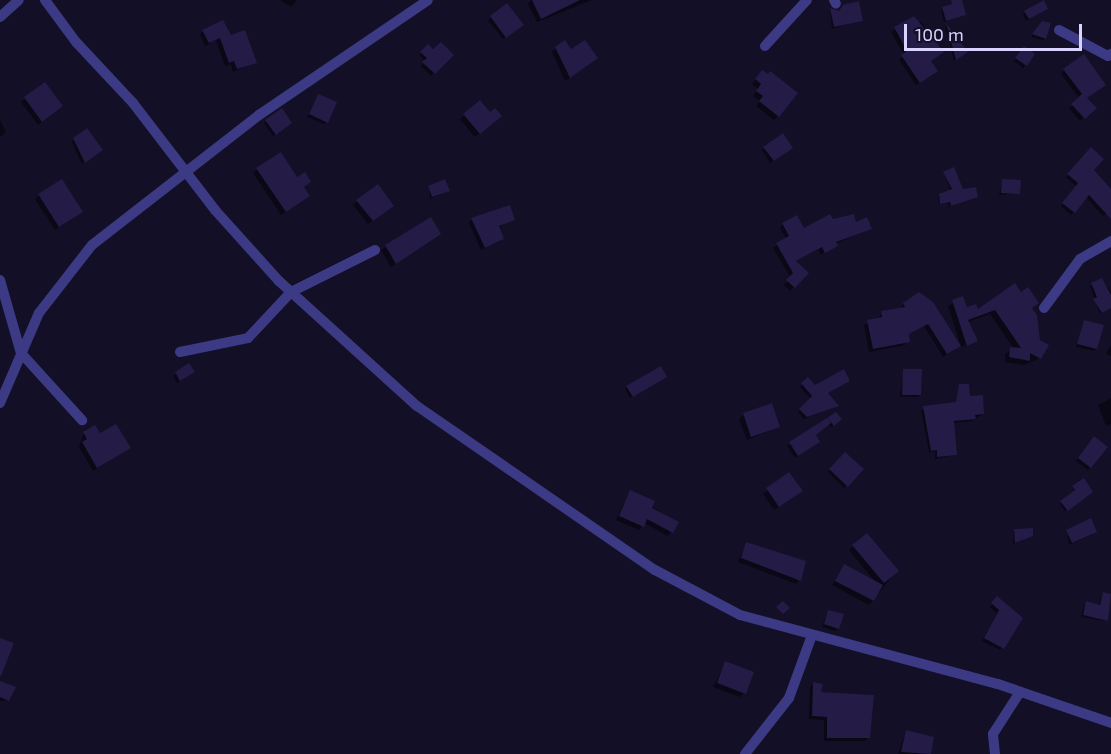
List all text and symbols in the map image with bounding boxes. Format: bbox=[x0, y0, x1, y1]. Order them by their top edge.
scale bar bbox=[907, 12, 1086, 50]
text: 100 m bbox=[915, 23, 964, 45]

